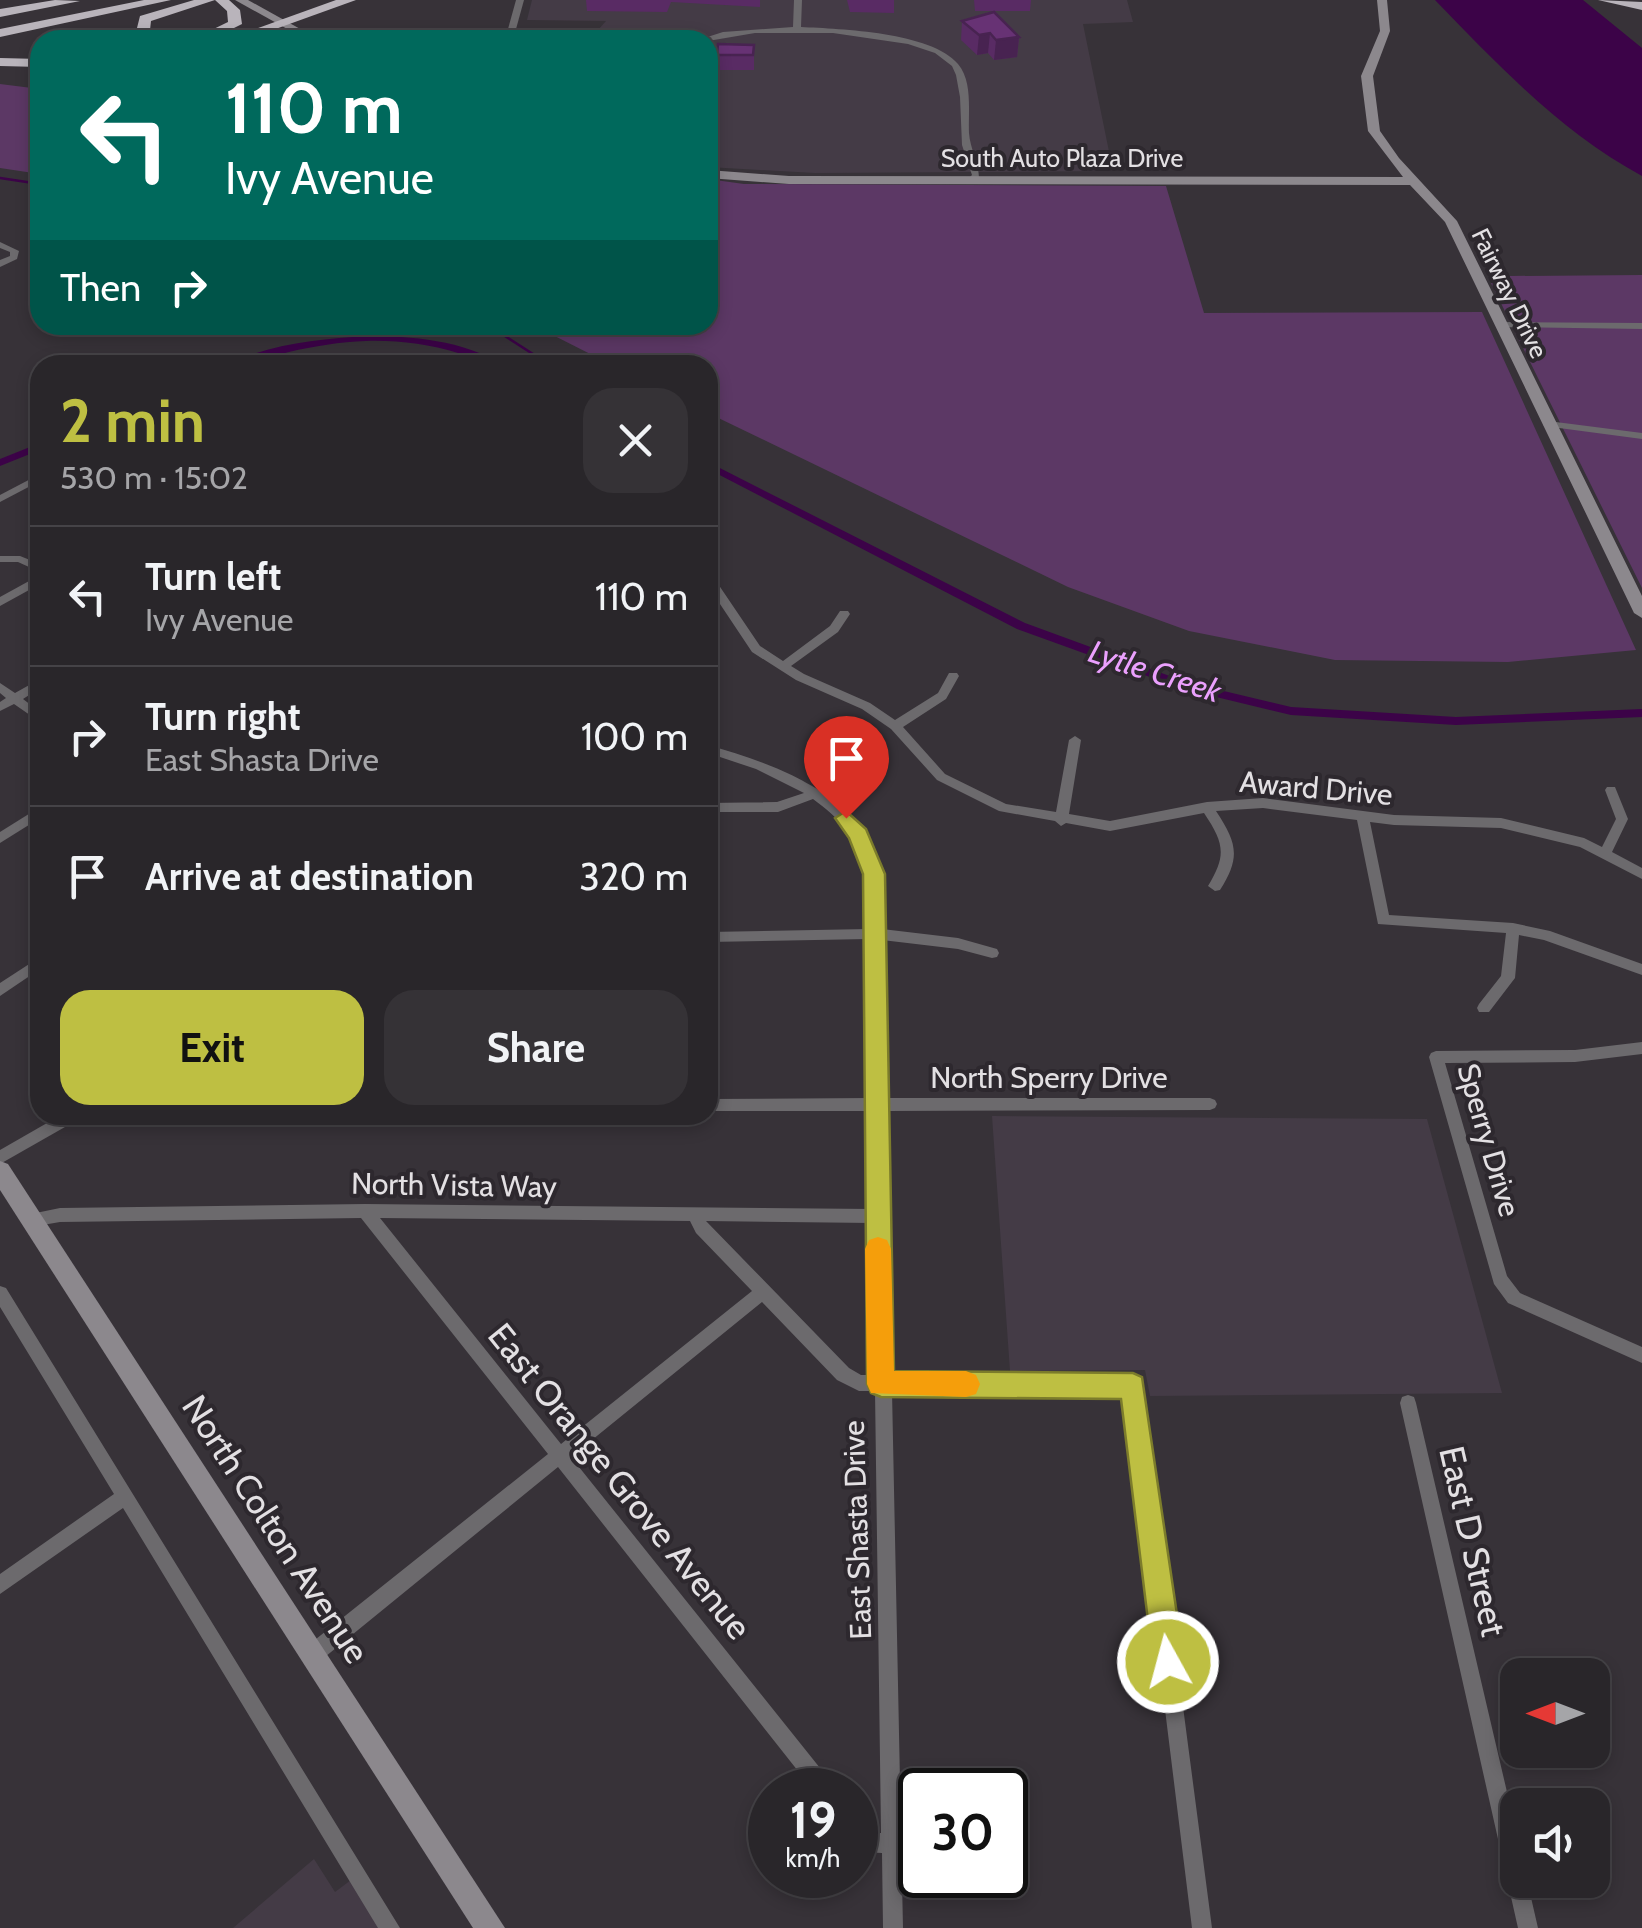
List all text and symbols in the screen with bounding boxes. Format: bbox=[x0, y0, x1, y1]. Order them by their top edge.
text: 110 m bbox=[225, 65, 403, 151]
icon: left bbox=[60, 70, 190, 200]
street label: South Auto Plaza Drive bbox=[941, 143, 1183, 173]
text: Ivy Avenue bbox=[225, 151, 434, 205]
street label: Fairway Drive bbox=[1466, 223, 1554, 363]
icon: right bbox=[161, 260, 216, 315]
text: Then bbox=[60, 264, 141, 311]
text: 2 min bbox=[60, 384, 205, 457]
button: close bbox=[583, 388, 688, 493]
text: 530 m · 15:02 bbox=[60, 458, 248, 497]
text: Turn left bbox=[145, 553, 281, 600]
icon: left bbox=[60, 569, 115, 624]
text: 110 m bbox=[595, 573, 688, 620]
text: Ivy Avenue bbox=[145, 600, 293, 639]
water label: Lytle Creek bbox=[1084, 631, 1227, 711]
text: Turn right bbox=[145, 693, 301, 740]
icon: right bbox=[60, 709, 115, 764]
text: 100 m bbox=[581, 713, 688, 760]
pin bbox=[804, 716, 889, 819]
icon: arrive bbox=[819, 731, 874, 786]
text: East Shasta Drive bbox=[145, 740, 379, 779]
street label: Award Drive bbox=[1238, 763, 1394, 813]
icon: arrive bbox=[60, 849, 115, 904]
text: Arrive at destination bbox=[145, 853, 474, 900]
text: 320 m bbox=[579, 853, 688, 900]
button: Exit bbox=[60, 990, 364, 1105]
button: Share bbox=[384, 990, 688, 1105]
street label: North Sperry Drive bbox=[930, 1059, 1168, 1096]
street label: Sperry Drive bbox=[1450, 1059, 1528, 1221]
street label: North Vista Way bbox=[351, 1165, 557, 1205]
street label: East Orange Grove Avenue bbox=[479, 1314, 761, 1648]
street label: North Colton Avenue bbox=[173, 1387, 379, 1671]
street label: East Shasta Drive bbox=[835, 1420, 879, 1640]
street label: East D Street bbox=[1430, 1442, 1516, 1640]
position arrow bbox=[1116, 1610, 1220, 1714]
north arrow bbox=[1500, 1658, 1610, 1768]
map controls bbox=[1500, 1658, 1610, 1898]
speed limit sign: 30 bbox=[898, 1768, 1028, 1898]
button: sound bbox=[1500, 1788, 1610, 1898]
text: 19 bbox=[790, 1790, 836, 1851]
text: km/h bbox=[786, 1843, 840, 1873]

